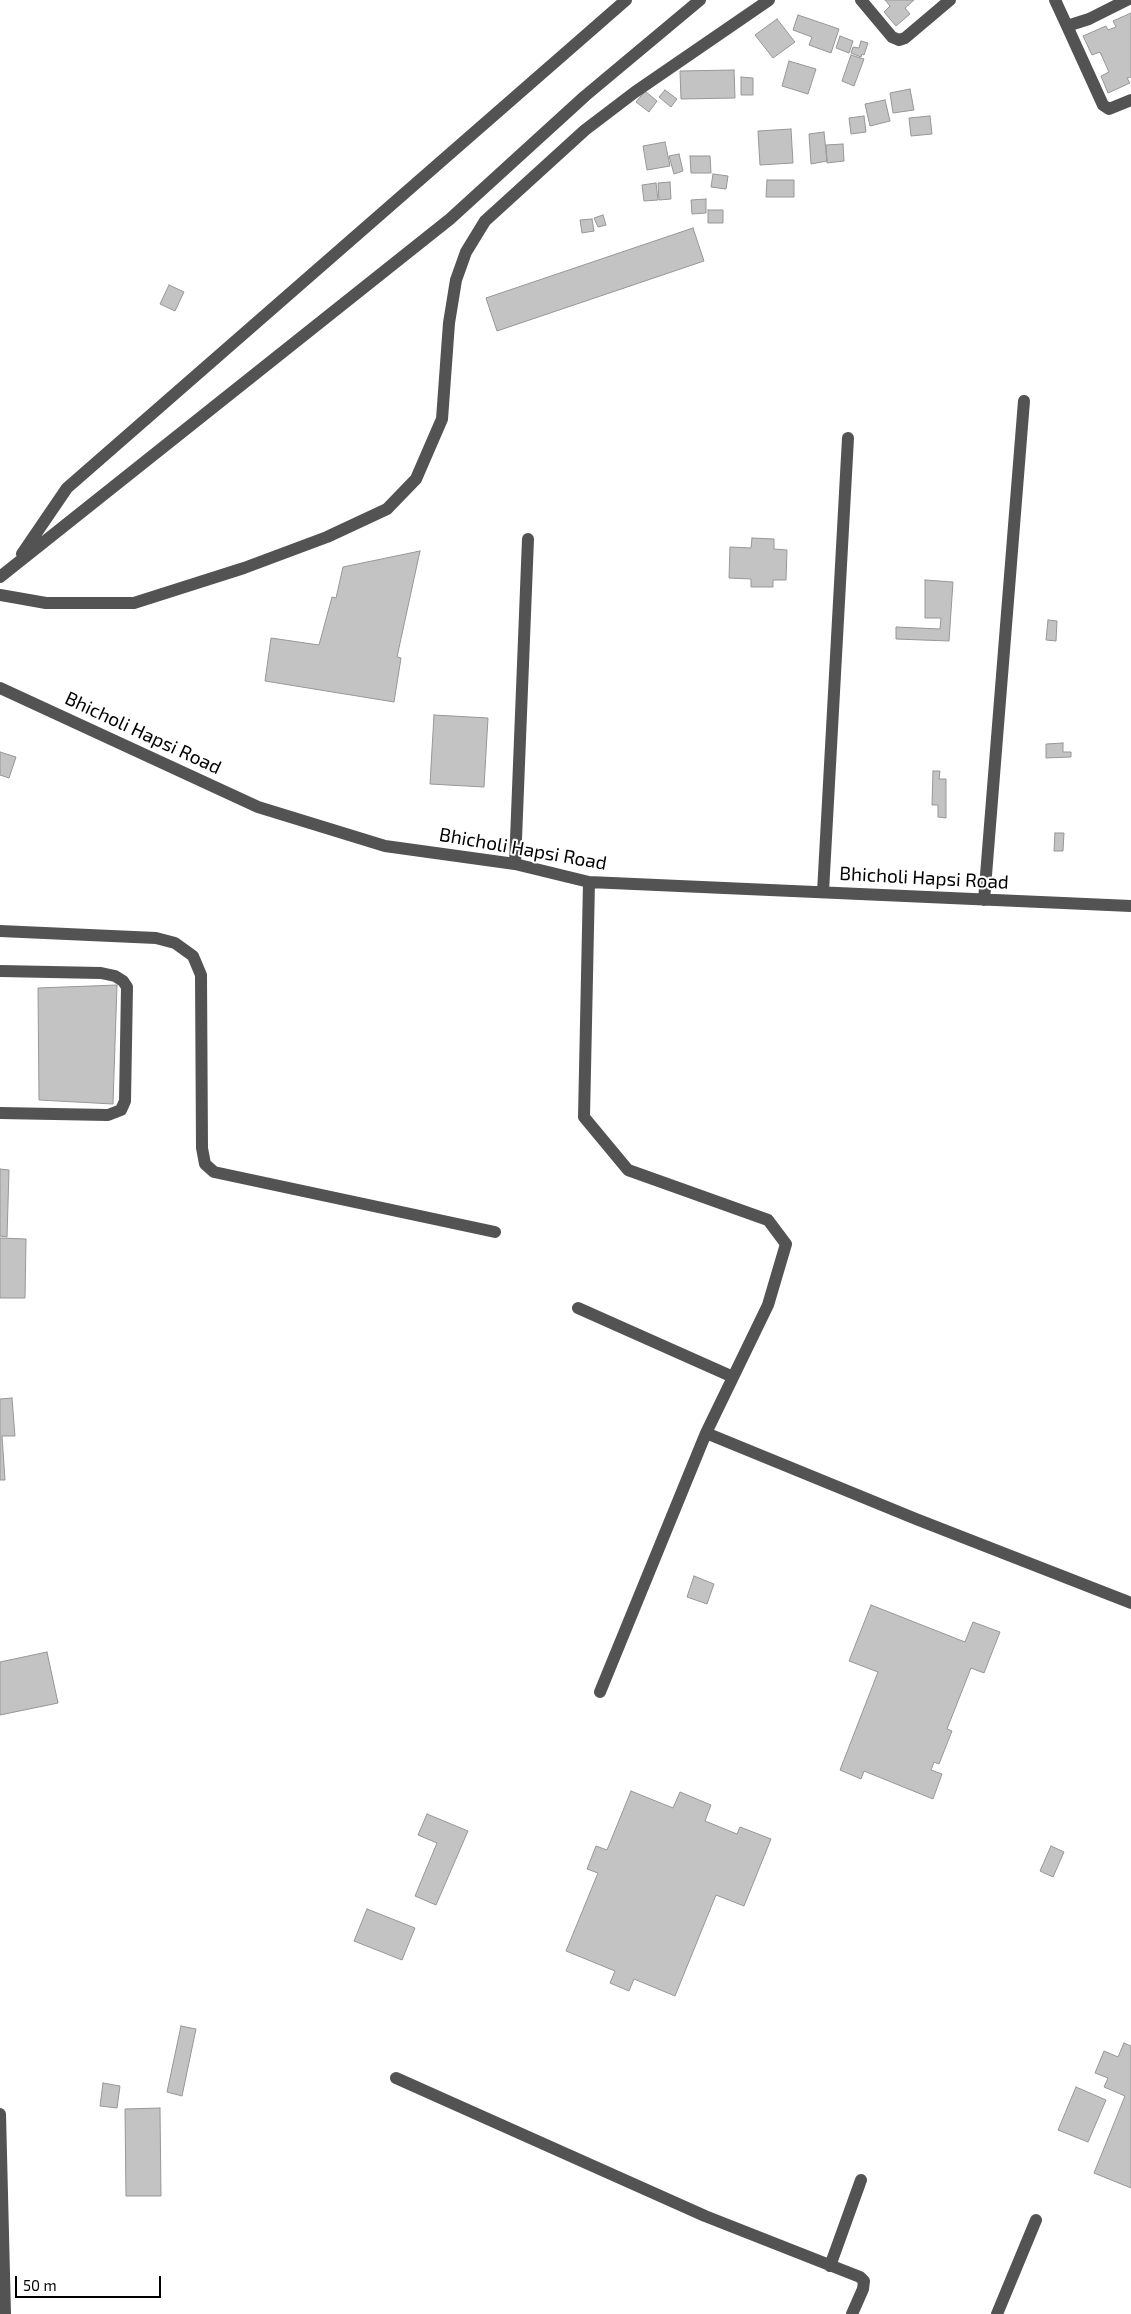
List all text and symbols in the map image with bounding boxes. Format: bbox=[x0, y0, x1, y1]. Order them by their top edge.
street label: Bhicholi Hapsi Road bbox=[61, 687, 225, 779]
street label: Bhicholi Hapsi Road bbox=[437, 823, 609, 875]
street label: Bhicholi Hapsi Road bbox=[839, 862, 1009, 894]
scale bar bbox=[18, 2266, 164, 2298]
text: 50 m bbox=[23, 2276, 57, 2294]

